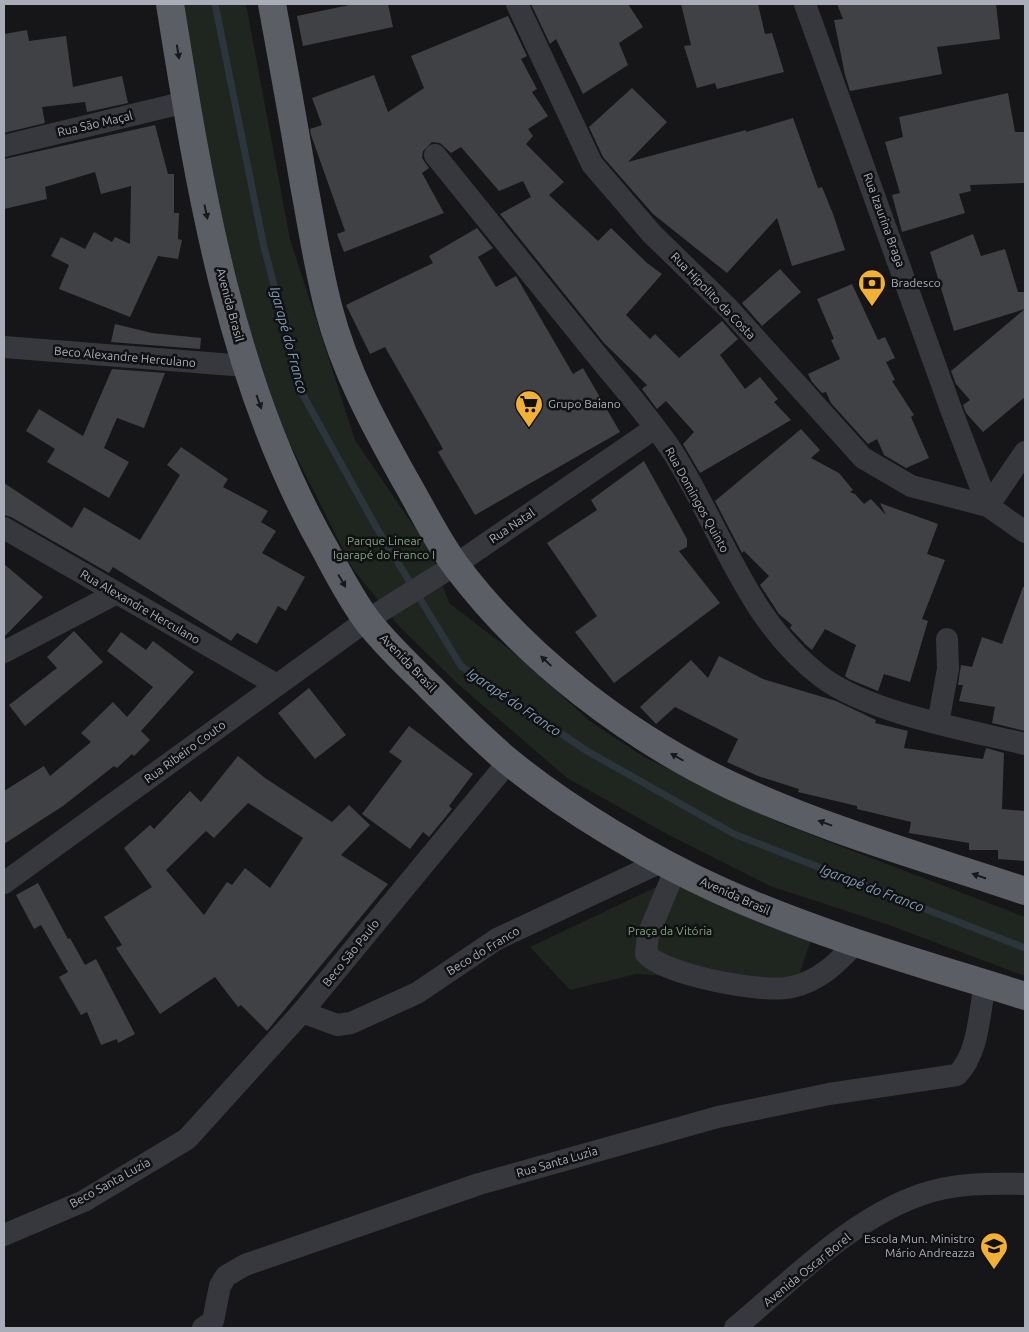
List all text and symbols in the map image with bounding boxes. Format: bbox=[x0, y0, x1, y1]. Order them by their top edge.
one-way arrow bbox=[174, 44, 182, 60]
street label: Rua São Maçal bbox=[56, 109, 134, 138]
street label: Rua Izaurina Braga bbox=[861, 171, 908, 269]
one-way arrow bbox=[203, 204, 211, 220]
street label: Rua Hipolito da Costa bbox=[669, 250, 758, 342]
street label: Avenida Brasil bbox=[214, 267, 247, 343]
bank icon: Bradesco bbox=[857, 268, 887, 307]
place label: Bradesco bbox=[891, 276, 941, 289]
water label: Igarapé do Franco bbox=[267, 285, 311, 396]
street label: Beco Alexandre Herculano bbox=[54, 344, 196, 369]
supermarket icon: Grupo Baiano bbox=[514, 389, 544, 428]
one-way arrow bbox=[255, 395, 263, 410]
place label: Grupo Baiano bbox=[548, 397, 621, 410]
street label: Rua Domingos Quinto bbox=[663, 445, 732, 555]
street label: Rua Natal bbox=[487, 506, 537, 546]
park label: Parque Linear Igarapé do Franco I bbox=[333, 534, 435, 561]
street label: Rua Alexandre Herculano bbox=[78, 567, 202, 646]
one-way arrow bbox=[338, 574, 347, 587]
street label: Avenida Brasil bbox=[377, 631, 439, 694]
one-way arrow bbox=[540, 656, 553, 667]
water label: Igarapé do Franco bbox=[464, 665, 564, 740]
street label: Rua Ribeiro Couto bbox=[141, 718, 228, 785]
one-way arrow bbox=[670, 753, 684, 762]
one-way arrow bbox=[818, 819, 833, 826]
water label: Igarapé do Franco bbox=[818, 861, 927, 915]
one-way arrow bbox=[971, 871, 986, 879]
street label: Avenida Brasil bbox=[698, 874, 772, 917]
street label: Beco São Paulo bbox=[320, 917, 381, 989]
street label: Beco do Franco bbox=[444, 924, 521, 977]
park label: Praça da Vitória bbox=[628, 924, 712, 937]
street label: Rua Santa Luzia bbox=[515, 1144, 599, 1179]
street label: Beco Santa Luzia bbox=[67, 1155, 152, 1210]
street label: Avenida Oscar Borel bbox=[761, 1230, 853, 1309]
school or university icon: Escola Mun. Ministro Mário Andreazza bbox=[979, 1231, 1009, 1270]
place label: Escola Mun. Ministro Mário Andreazza bbox=[864, 1232, 975, 1259]

